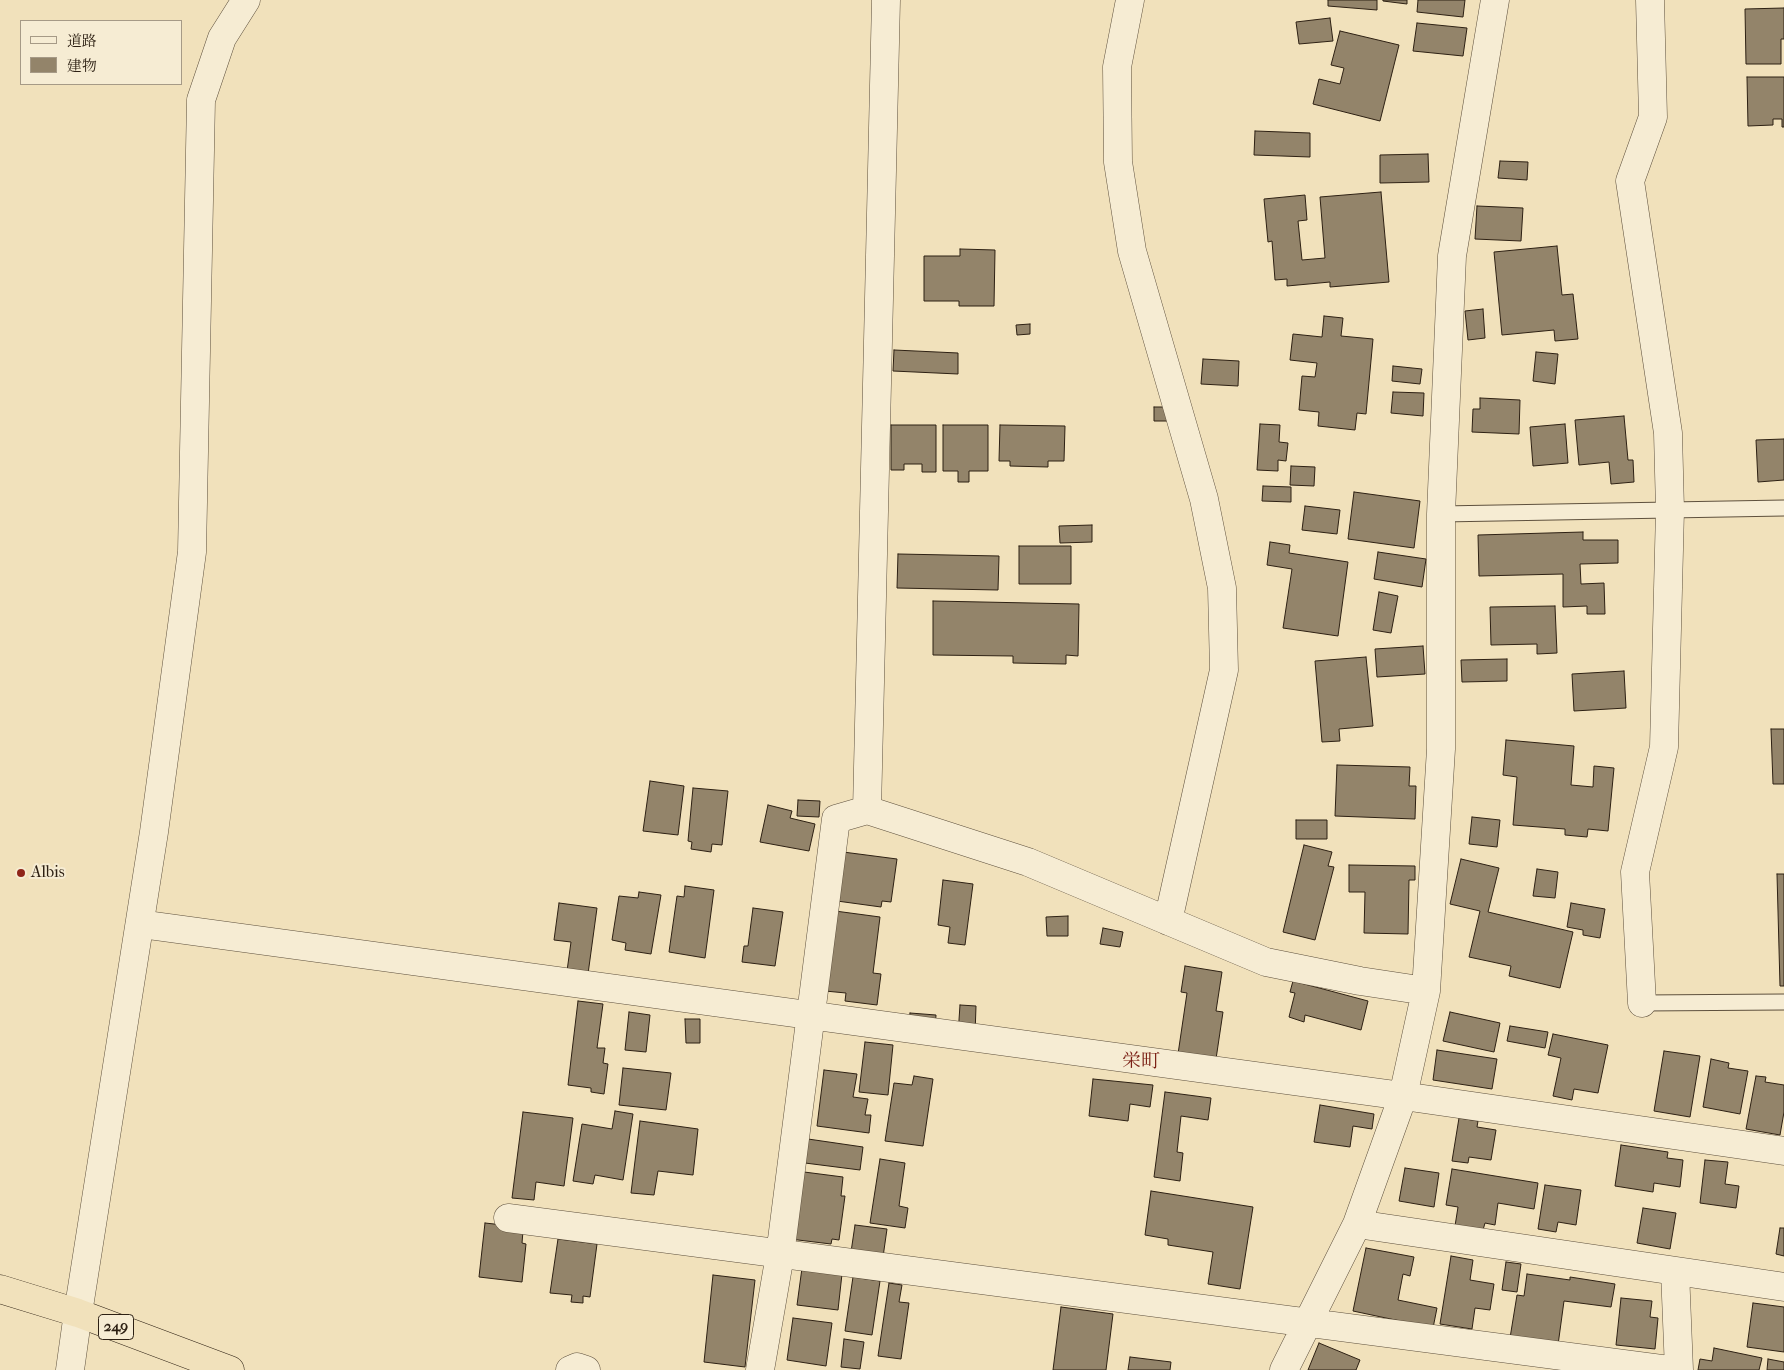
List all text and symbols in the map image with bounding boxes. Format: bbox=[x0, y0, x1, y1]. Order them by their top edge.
legend bbox=[20, 20, 182, 85]
text: 道路 bbox=[67, 32, 97, 50]
text: 建物 bbox=[67, 57, 97, 75]
place label: Albis bbox=[31, 863, 65, 883]
marker: Albis bbox=[15, 867, 27, 879]
district label: 栄町 bbox=[1122, 1051, 1160, 1073]
road number: 249 bbox=[98, 1314, 134, 1340]

